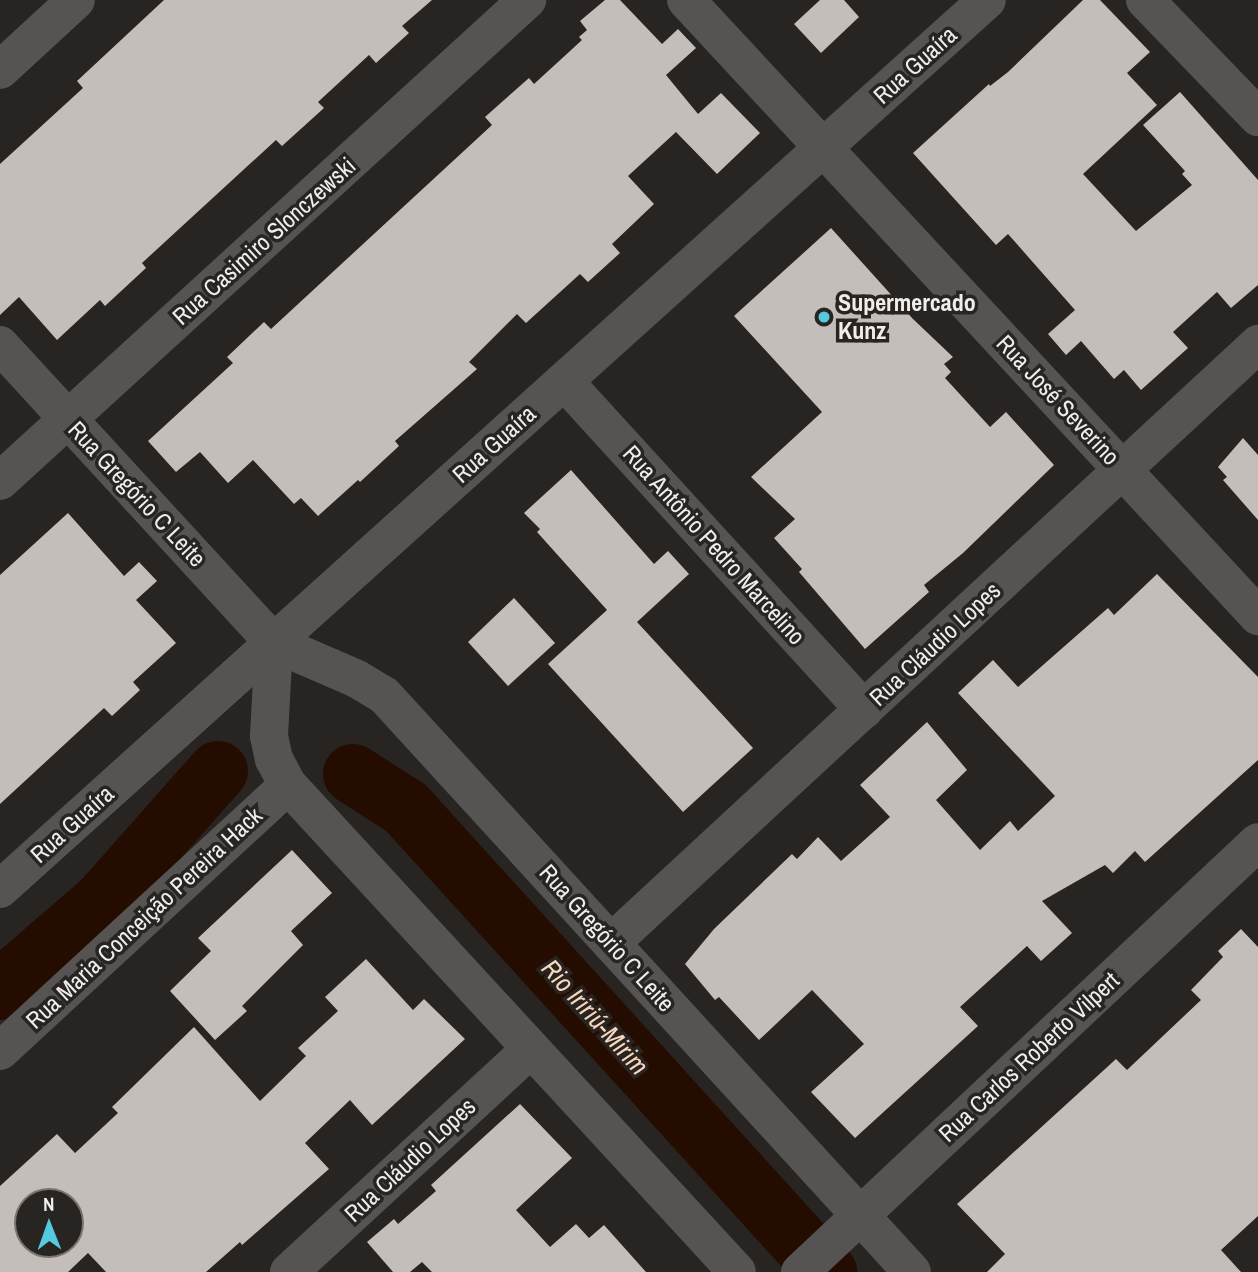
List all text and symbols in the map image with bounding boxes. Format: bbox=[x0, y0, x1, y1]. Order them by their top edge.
street label: Rua Guaíra bbox=[868, 20, 962, 110]
street label: Rua Casimiro Slonczewski bbox=[167, 151, 361, 331]
place label: Supermercado Kunz bbox=[838, 289, 976, 345]
marker: Supermercado Kunz bbox=[816, 309, 832, 325]
street label: Rua José Severino bbox=[990, 329, 1126, 471]
street label: Rua Guaíra bbox=[447, 399, 541, 489]
street label: Rua Gregório C Leite bbox=[62, 415, 212, 573]
street label: Rua Antônio Pedro Marcelino bbox=[617, 439, 811, 651]
street label: Rua Cláudio Lopes bbox=[864, 576, 1006, 712]
street label: Rua Guaíra bbox=[25, 779, 119, 869]
street label: Rua Maria Conceição Pereira Hack bbox=[20, 801, 268, 1035]
street label: Rua Gregório C Leite bbox=[533, 858, 681, 1018]
water label: Rio Iririú-Mirim bbox=[535, 953, 655, 1081]
street label: Rua Carlos Roberto Vilpert bbox=[933, 966, 1125, 1148]
street label: Rua Cláudio Lopes bbox=[339, 1092, 481, 1228]
north arrow bbox=[14, 1188, 84, 1258]
text: N bbox=[43, 1191, 55, 1217]

